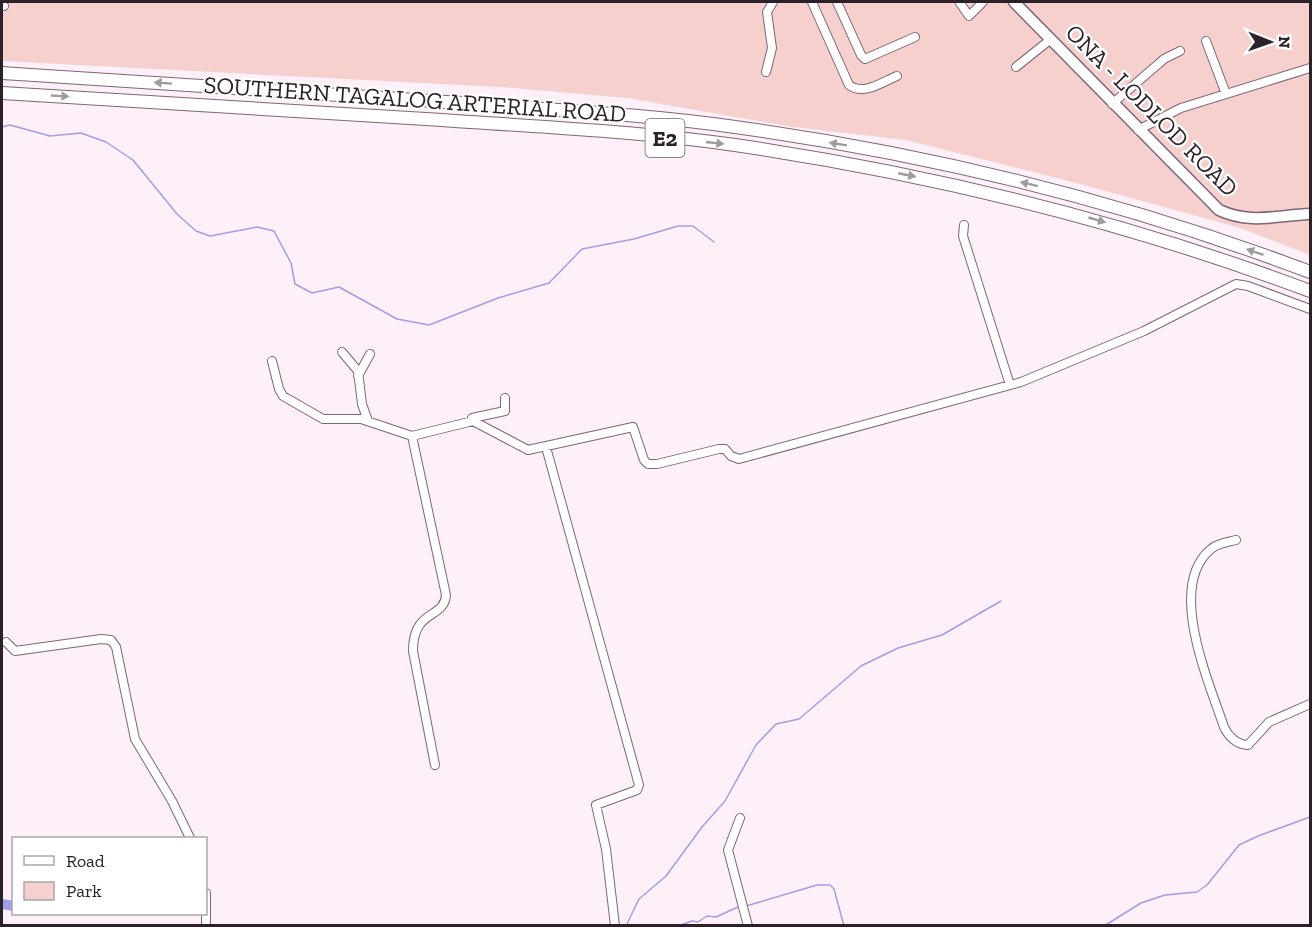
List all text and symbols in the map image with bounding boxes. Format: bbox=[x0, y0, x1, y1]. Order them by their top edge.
north arrow bbox=[1240, 12, 1300, 72]
street label: ONA - LODLOD ROAD bbox=[1060, 18, 1244, 202]
text: N bbox=[1275, 36, 1294, 49]
street label: SOUTHERN TAGALOG ARTERIAL ROAD bbox=[203, 70, 627, 128]
one-way arrow bbox=[153, 79, 172, 88]
one-way arrow bbox=[50, 92, 69, 101]
road number: E2 bbox=[646, 119, 684, 157]
one-way arrow bbox=[706, 138, 725, 148]
one-way arrow bbox=[828, 139, 847, 148]
one-way arrow bbox=[898, 171, 917, 180]
one-way arrow bbox=[1019, 178, 1038, 188]
one-way arrow bbox=[1088, 216, 1106, 225]
one-way arrow bbox=[1246, 247, 1264, 256]
legend bbox=[12, 837, 207, 915]
text: Road bbox=[66, 850, 105, 872]
text: Park bbox=[66, 880, 102, 902]

